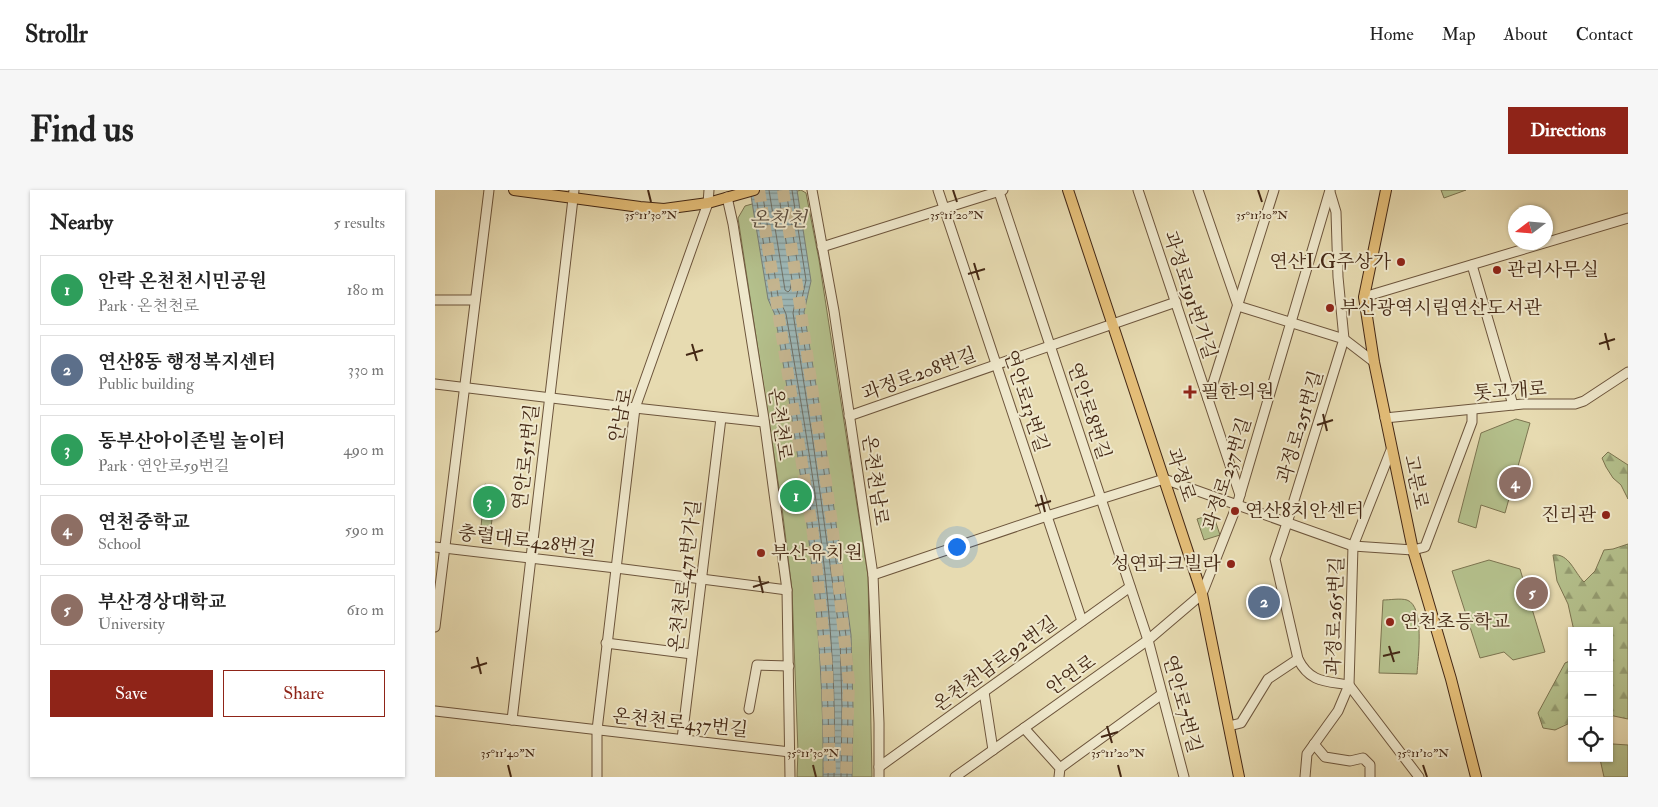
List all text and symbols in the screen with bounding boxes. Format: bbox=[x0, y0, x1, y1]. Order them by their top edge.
text: Strollr bbox=[25, 19, 88, 50]
text: Home bbox=[1369, 23, 1414, 46]
text: Map bbox=[1442, 23, 1476, 46]
text: About bbox=[1504, 23, 1548, 46]
text: Contact bbox=[1576, 23, 1633, 46]
button: Directions bbox=[1508, 107, 1628, 154]
text: Find us bbox=[30, 108, 134, 152]
north arrow bbox=[1508, 205, 1553, 250]
water label: 온천천 bbox=[749, 207, 809, 232]
text: 35°11'30"N bbox=[625, 208, 678, 223]
text: 35°11'20"N bbox=[930, 208, 984, 223]
text: 35°11'10"N bbox=[1236, 208, 1288, 223]
text: Nearby bbox=[50, 209, 113, 236]
text: 5 results bbox=[334, 213, 385, 233]
street label: 과정로191번가길 bbox=[1158, 228, 1222, 362]
place label: 연산LG주상가 bbox=[1269, 250, 1392, 274]
marker: 연산LG주상가 bbox=[1395, 256, 1407, 268]
place label: 관리사무실 bbox=[1507, 258, 1599, 282]
marker: 관리사무실 bbox=[1491, 264, 1503, 276]
text: 안락 온천천시민공원 bbox=[98, 269, 267, 293]
text: 1 bbox=[64, 280, 70, 300]
text: 180 m bbox=[347, 280, 384, 300]
text: Park · 온천천로 bbox=[98, 296, 199, 316]
place label: 부산광역시립연산도서관 bbox=[1340, 296, 1543, 320]
marker: 부산광역시립연산도서관 bbox=[1324, 302, 1336, 314]
street label: 과정로208번길 bbox=[858, 342, 980, 406]
street label: 연안로13번길 bbox=[998, 347, 1054, 455]
text: 연산8동 행정복지센터 bbox=[98, 350, 276, 374]
street label: 연안로8번길 bbox=[1062, 359, 1116, 463]
text: 2 bbox=[63, 360, 71, 380]
text: 330 m bbox=[348, 360, 384, 380]
street label: 과정로251번길 bbox=[1271, 368, 1329, 486]
text: Public building bbox=[98, 374, 194, 394]
street label: 톳고개로 bbox=[1473, 376, 1547, 406]
place label: 필한의원 bbox=[1201, 380, 1274, 404]
marker: 필한의원 bbox=[1183, 385, 1197, 399]
street label: 안남로 bbox=[604, 386, 638, 444]
street label: 온천천로 bbox=[763, 386, 797, 462]
street label: 연안로51번길 bbox=[508, 402, 544, 512]
street label: 과정로237번길 bbox=[1197, 414, 1257, 534]
text: 동부산아이존빌 놀이터 bbox=[98, 429, 286, 453]
street label: 온천천남로 bbox=[857, 433, 893, 527]
text: 3 bbox=[64, 440, 70, 460]
text: 490 m bbox=[343, 440, 384, 460]
street label: 과정로 bbox=[1161, 445, 1201, 505]
street label: 고분로 bbox=[1399, 453, 1433, 511]
text: Park · 연안로59번길 bbox=[98, 456, 230, 476]
pin: 4 bbox=[1499, 464, 1531, 502]
pin: 1 bbox=[780, 477, 812, 515]
pin: 3 bbox=[473, 483, 505, 521]
street label: 온천천로471번가길 bbox=[664, 498, 706, 654]
place label: 연산8치안센터 bbox=[1245, 499, 1364, 523]
place label: 진리관 bbox=[1541, 503, 1597, 527]
marker: 연산8치안센터 bbox=[1229, 505, 1241, 517]
marker: 진리관 bbox=[1600, 509, 1612, 521]
text: 연천중학교 bbox=[98, 510, 190, 534]
text: 4 bbox=[63, 520, 71, 540]
text: 590 m bbox=[345, 520, 384, 540]
street label: 충렬대로428번길 bbox=[457, 521, 597, 561]
text: School bbox=[98, 534, 141, 554]
your location bbox=[944, 534, 970, 560]
place label: 부산유치원 bbox=[771, 541, 863, 565]
marker: 부산유치원 bbox=[755, 547, 767, 559]
place label: 성연파크빌라 bbox=[1111, 552, 1221, 576]
street label: 과정로265번길 bbox=[1321, 556, 1349, 676]
marker: 성연파크빌라 bbox=[1225, 558, 1237, 570]
pin: 5 bbox=[1516, 574, 1548, 612]
pin: 2 bbox=[1248, 583, 1280, 621]
text: 부산경상대학교 bbox=[98, 590, 226, 614]
text: 5 bbox=[63, 600, 71, 620]
text: 610 m bbox=[346, 600, 384, 620]
place label: 연천초등학교 bbox=[1400, 610, 1510, 634]
street label: 온천천남로92번길 bbox=[928, 611, 1062, 717]
text: University bbox=[98, 614, 165, 634]
marker: 연천초등학교 bbox=[1384, 616, 1396, 628]
map controls bbox=[1568, 627, 1613, 762]
button: + bbox=[1568, 627, 1613, 672]
street label: 안연로 bbox=[1042, 649, 1100, 701]
street label: 연안로7번길 bbox=[1157, 652, 1207, 756]
button: Save bbox=[50, 670, 213, 717]
button: Share bbox=[223, 670, 385, 717]
button: − bbox=[1568, 672, 1613, 717]
street label: 온천천로437번길 bbox=[611, 704, 749, 742]
button: locate bbox=[1568, 717, 1613, 762]
text: 35°11'40"N bbox=[481, 746, 535, 761]
text: 35°11'30"N bbox=[787, 746, 840, 761]
text: 35°11'20"N bbox=[1091, 746, 1145, 761]
text: 35°11'10"N bbox=[1397, 746, 1449, 761]

